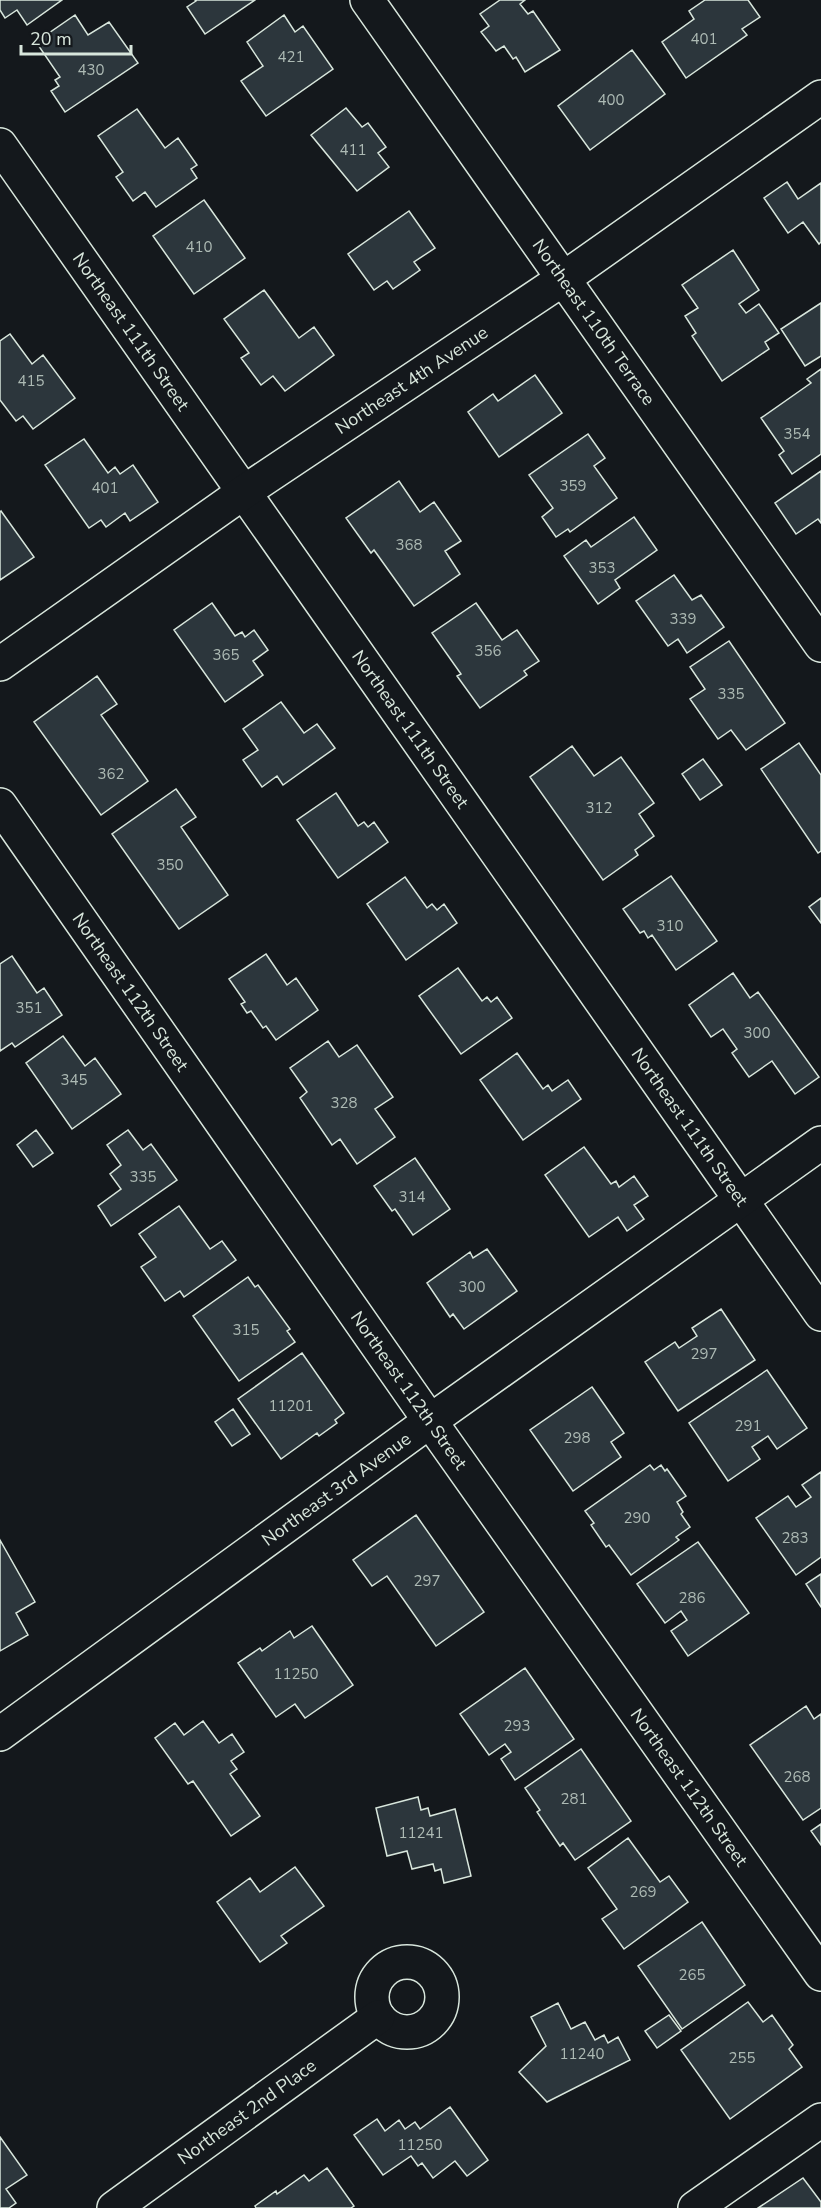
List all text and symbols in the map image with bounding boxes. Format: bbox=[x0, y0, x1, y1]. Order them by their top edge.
scale bar bbox=[21, 18, 130, 56]
text: 20 m bbox=[30, 27, 72, 51]
house number: 401 bbox=[690, 29, 718, 49]
house number: 421 bbox=[277, 47, 305, 67]
house number: 430 bbox=[77, 60, 105, 80]
house number: 400 bbox=[597, 90, 625, 110]
house number: 411 bbox=[339, 140, 367, 160]
street label: Northeast 110th Terrace bbox=[527, 234, 661, 410]
house number: 410 bbox=[185, 237, 213, 257]
street label: Northeast 111th Street bbox=[67, 248, 195, 416]
street label: Northeast 4th Avenue bbox=[331, 321, 493, 440]
house number: 415 bbox=[17, 371, 45, 391]
house number: 354 bbox=[783, 424, 811, 444]
house number: 359 bbox=[559, 476, 587, 496]
house number: 401 bbox=[91, 478, 119, 498]
house number: 368 bbox=[395, 535, 423, 555]
house number: 353 bbox=[588, 558, 616, 578]
house number: 339 bbox=[669, 609, 697, 629]
house number: 356 bbox=[474, 641, 502, 661]
house number: 365 bbox=[212, 645, 240, 665]
street label: Northeast 111th Street bbox=[346, 645, 475, 814]
house number: 335 bbox=[717, 684, 745, 704]
house number: 362 bbox=[97, 764, 125, 784]
house number: 312 bbox=[585, 798, 613, 818]
house number: 350 bbox=[156, 855, 184, 875]
street label: Northeast 112th Street bbox=[67, 908, 195, 1077]
house number: 310 bbox=[656, 916, 684, 936]
house number: 351 bbox=[15, 998, 43, 1018]
house number: 300 bbox=[743, 1023, 771, 1043]
street label: Northeast 111th Street bbox=[626, 1043, 754, 1212]
house number: 345 bbox=[60, 1070, 88, 1090]
house number: 328 bbox=[330, 1093, 358, 1113]
house number: 335 bbox=[129, 1167, 157, 1187]
house number: 314 bbox=[398, 1187, 426, 1207]
house number: 300 bbox=[458, 1277, 486, 1297]
street label: Northeast 112th Street bbox=[345, 1306, 473, 1475]
house number: 315 bbox=[232, 1320, 260, 1340]
house number: 297 bbox=[690, 1344, 718, 1364]
house number: 11201 bbox=[268, 1396, 314, 1416]
house number: 291 bbox=[734, 1416, 762, 1436]
street label: Northeast 3rd Avenue bbox=[257, 1427, 416, 1552]
house number: 298 bbox=[563, 1428, 591, 1448]
house number: 290 bbox=[623, 1508, 651, 1528]
house number: 283 bbox=[781, 1528, 809, 1548]
house number: 297 bbox=[413, 1571, 441, 1591]
house number: 286 bbox=[678, 1588, 706, 1608]
house number: 11250 bbox=[273, 1664, 319, 1684]
street label: Northeast 112th Street bbox=[625, 1704, 754, 1872]
house number: 293 bbox=[503, 1716, 531, 1736]
house number: 268 bbox=[783, 1767, 811, 1787]
house number: 281 bbox=[560, 1789, 588, 1809]
house number: 11241 bbox=[398, 1823, 444, 1843]
house number: 269 bbox=[629, 1882, 657, 1902]
house number: 265 bbox=[678, 1965, 706, 1985]
house number: 11240 bbox=[559, 2044, 605, 2064]
house number: 255 bbox=[728, 2048, 756, 2068]
street label: Northeast 2nd Place bbox=[173, 2054, 321, 2170]
house number: 11250 bbox=[397, 2135, 443, 2155]

